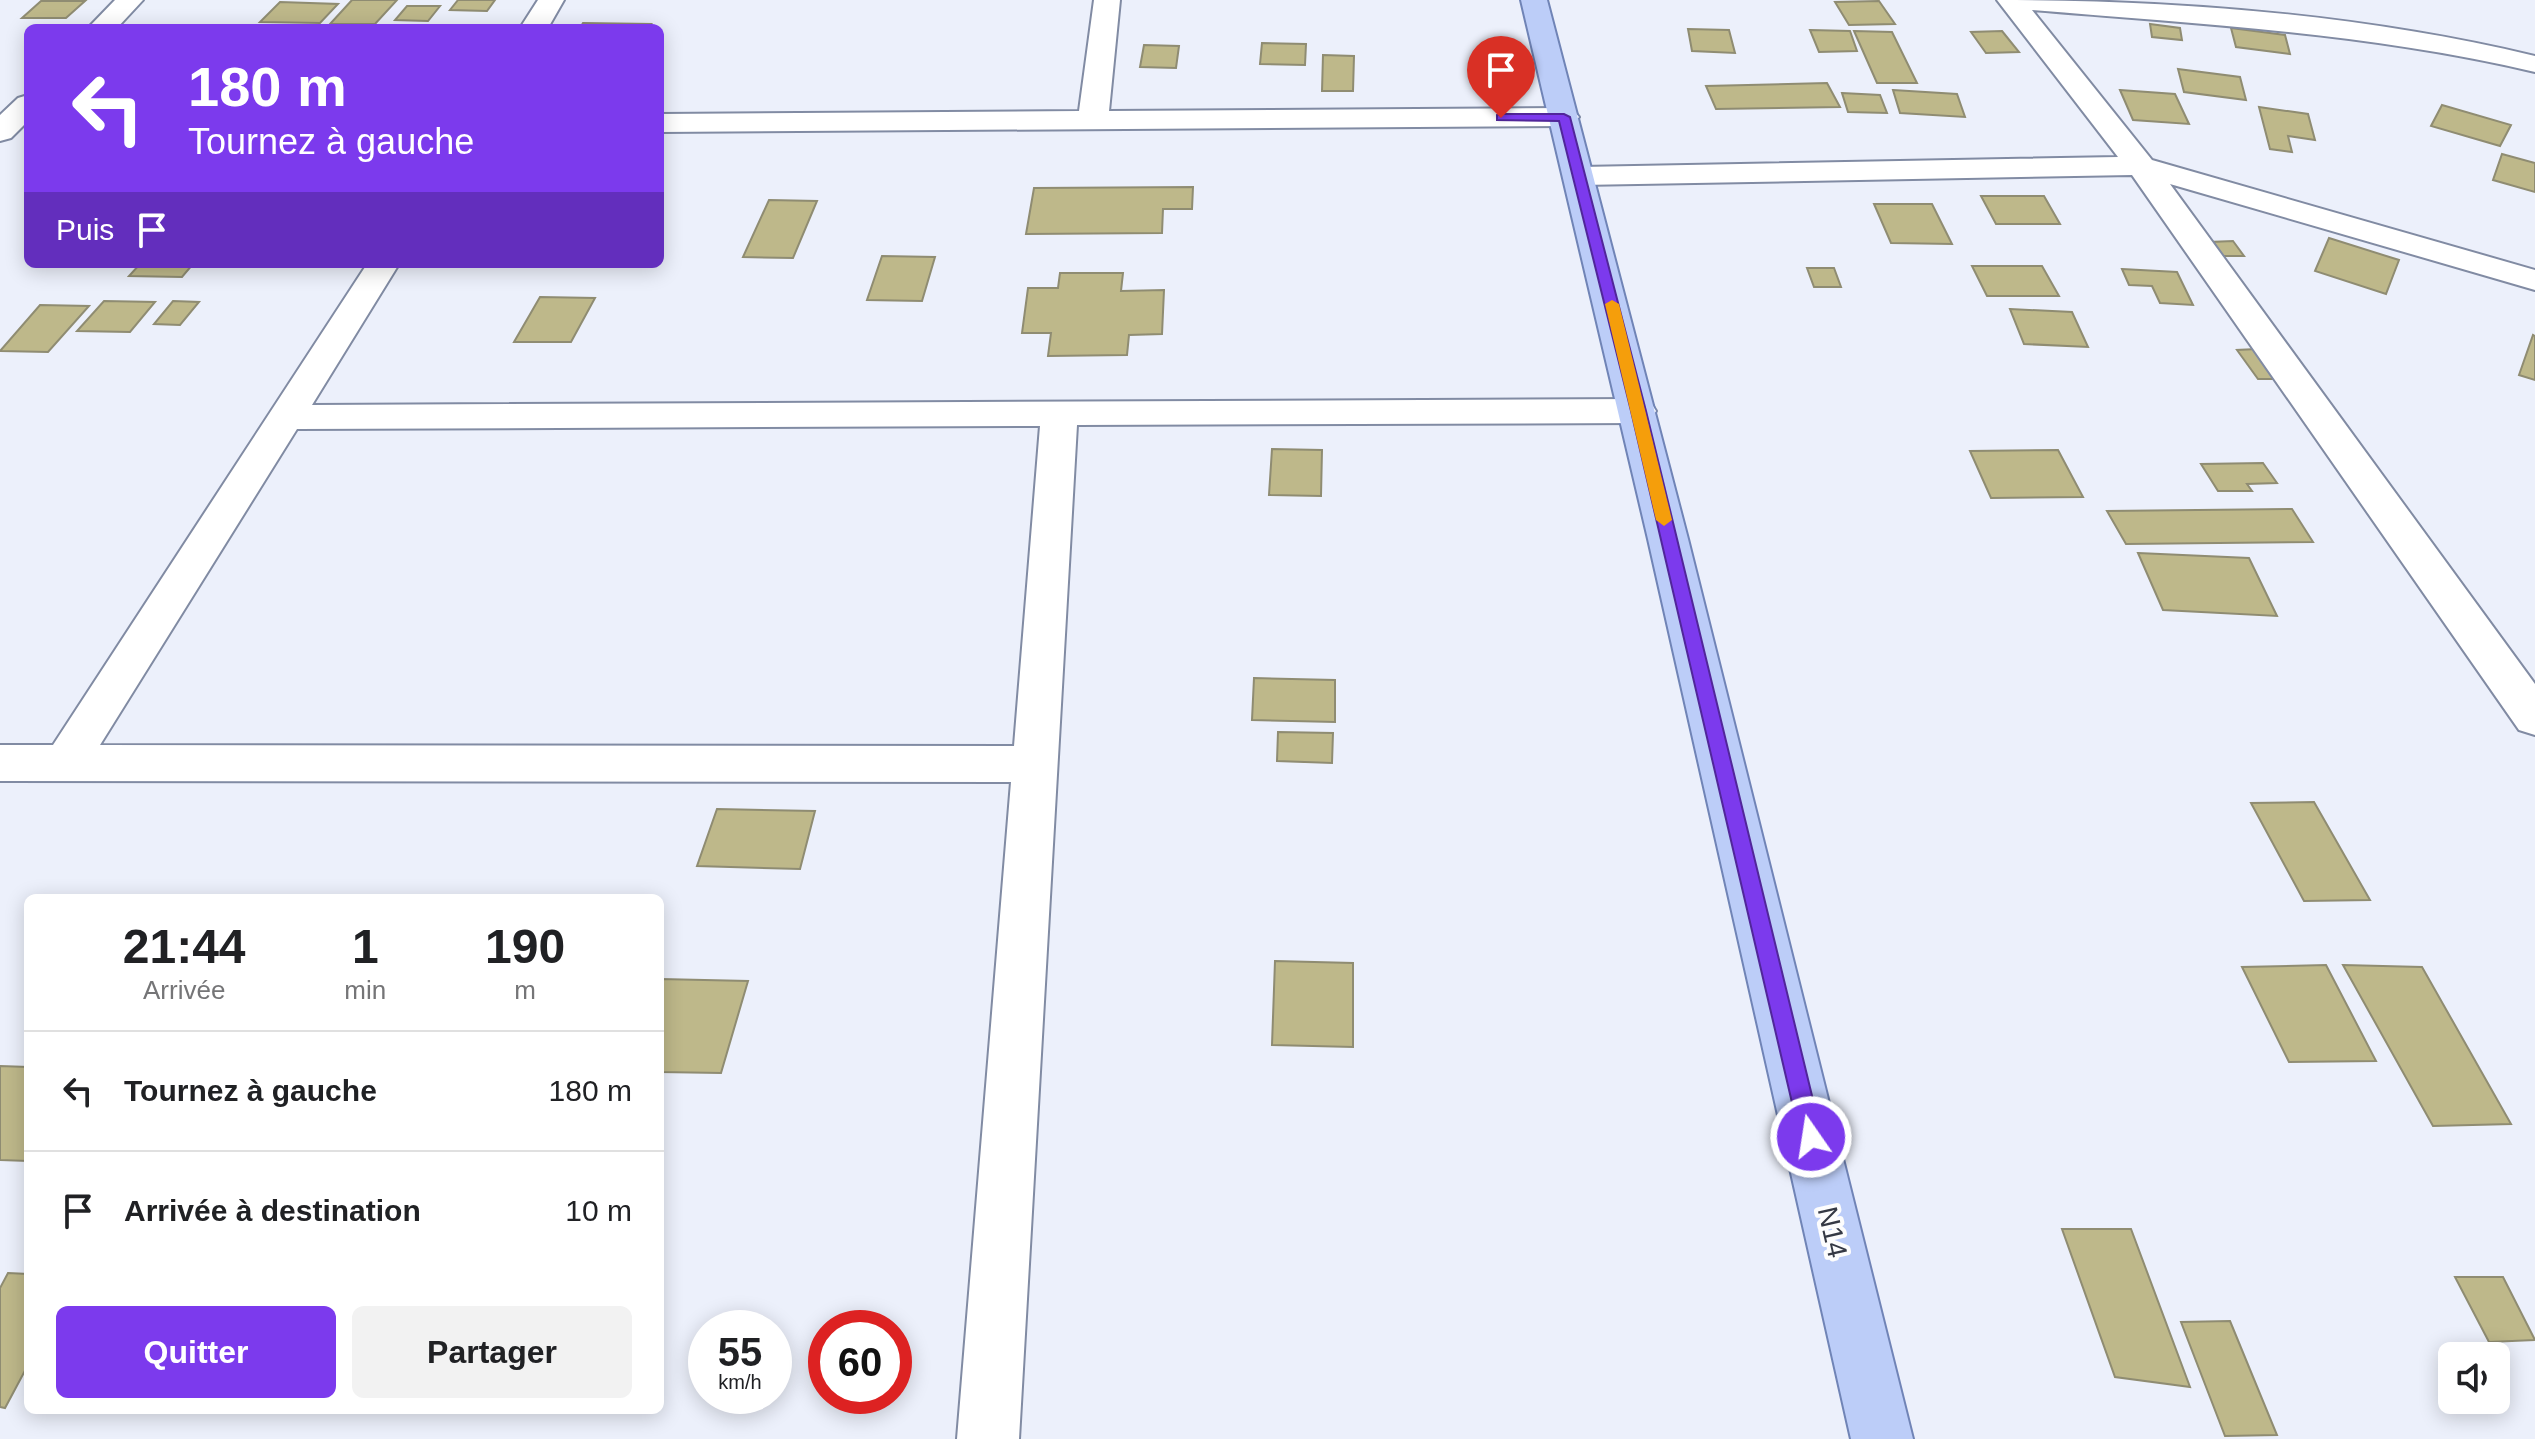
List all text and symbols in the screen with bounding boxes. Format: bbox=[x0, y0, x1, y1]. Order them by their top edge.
pin bbox=[1467, 36, 1535, 118]
icon: arrive bbox=[1479, 48, 1523, 92]
text: 180 m bbox=[188, 55, 347, 118]
icon: left bbox=[56, 56, 160, 160]
text: Tournez à gauche bbox=[188, 121, 474, 162]
icon: arrive bbox=[130, 208, 174, 252]
text: Puis bbox=[56, 213, 114, 246]
text: 21:44 bbox=[123, 920, 246, 973]
text: 1 bbox=[352, 920, 379, 973]
text: 190 bbox=[485, 920, 565, 973]
text: Arrivée bbox=[143, 975, 225, 1005]
text: min bbox=[344, 975, 386, 1005]
text: m bbox=[514, 975, 536, 1005]
icon: left bbox=[56, 1069, 100, 1113]
text: Tournez à gauche bbox=[124, 1074, 377, 1107]
text: 180 m bbox=[549, 1074, 632, 1107]
position arrow bbox=[1769, 1095, 1853, 1179]
icon: arrive bbox=[56, 1189, 100, 1233]
text: Arrivée à destination bbox=[124, 1194, 421, 1227]
text: 10 m bbox=[565, 1194, 632, 1227]
street label: N14 bbox=[1812, 1204, 1853, 1261]
button: Quitter bbox=[56, 1306, 336, 1398]
button: Partager bbox=[352, 1306, 632, 1398]
speed limit sign: 60 bbox=[808, 1310, 912, 1414]
text: 55 bbox=[718, 1330, 762, 1374]
map controls bbox=[2438, 1342, 2510, 1414]
button: sound bbox=[2438, 1342, 2510, 1414]
text: km/h bbox=[718, 1371, 762, 1393]

